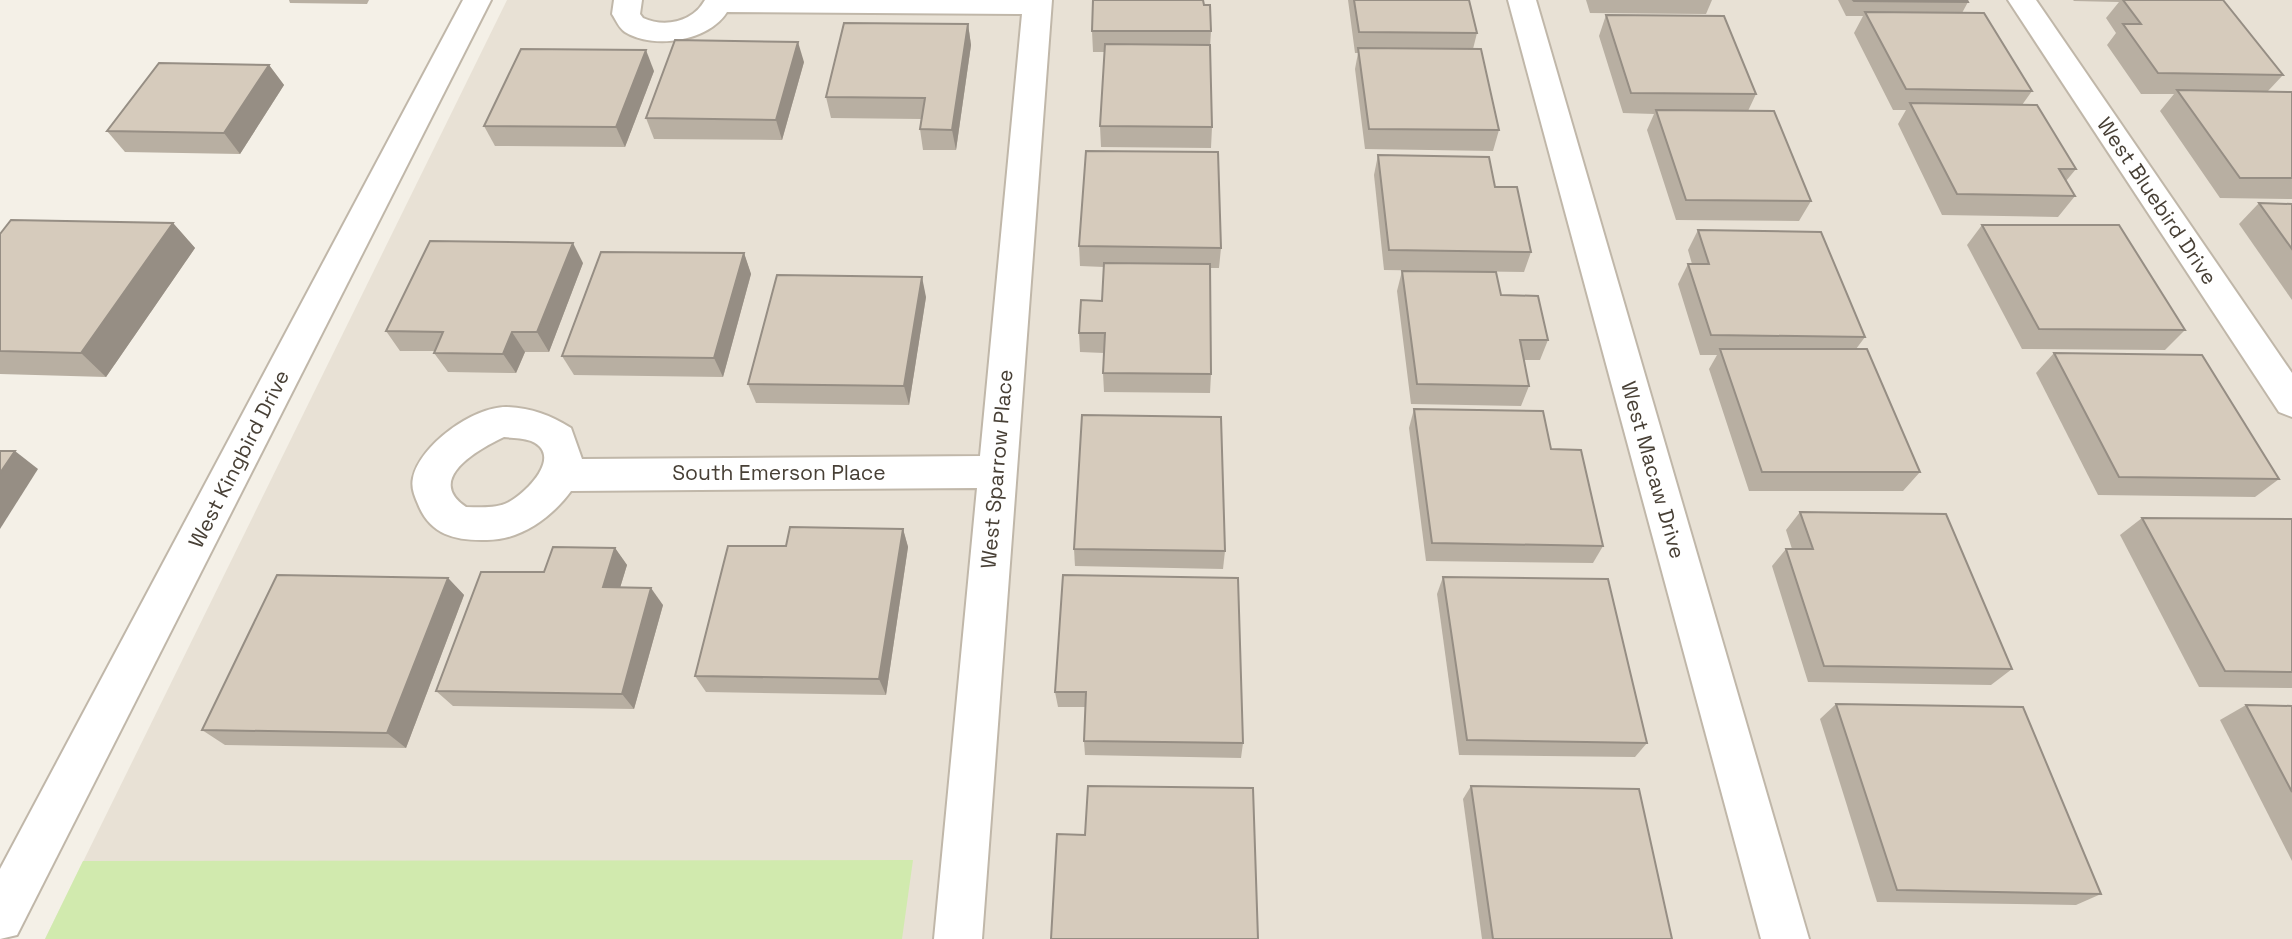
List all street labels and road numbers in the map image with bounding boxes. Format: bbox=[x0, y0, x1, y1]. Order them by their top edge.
street label: West Bluebird Drive bbox=[2091, 112, 2223, 290]
street label: West Kingbird Drive bbox=[182, 365, 295, 552]
street label: West Sparrow Place bbox=[974, 368, 1019, 570]
street label: West Macaw Drive bbox=[1615, 378, 1692, 562]
street label: South Emerson Place bbox=[672, 459, 886, 486]

